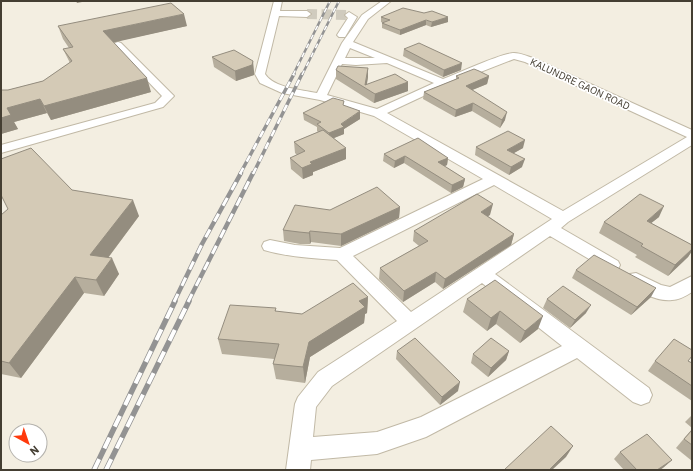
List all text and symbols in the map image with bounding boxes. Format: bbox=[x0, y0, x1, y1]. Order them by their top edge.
street label: KALUNDRE GAON ROAD bbox=[528, 55, 632, 113]
north arrow bbox=[8, 423, 48, 463]
text: N bbox=[27, 443, 42, 459]

